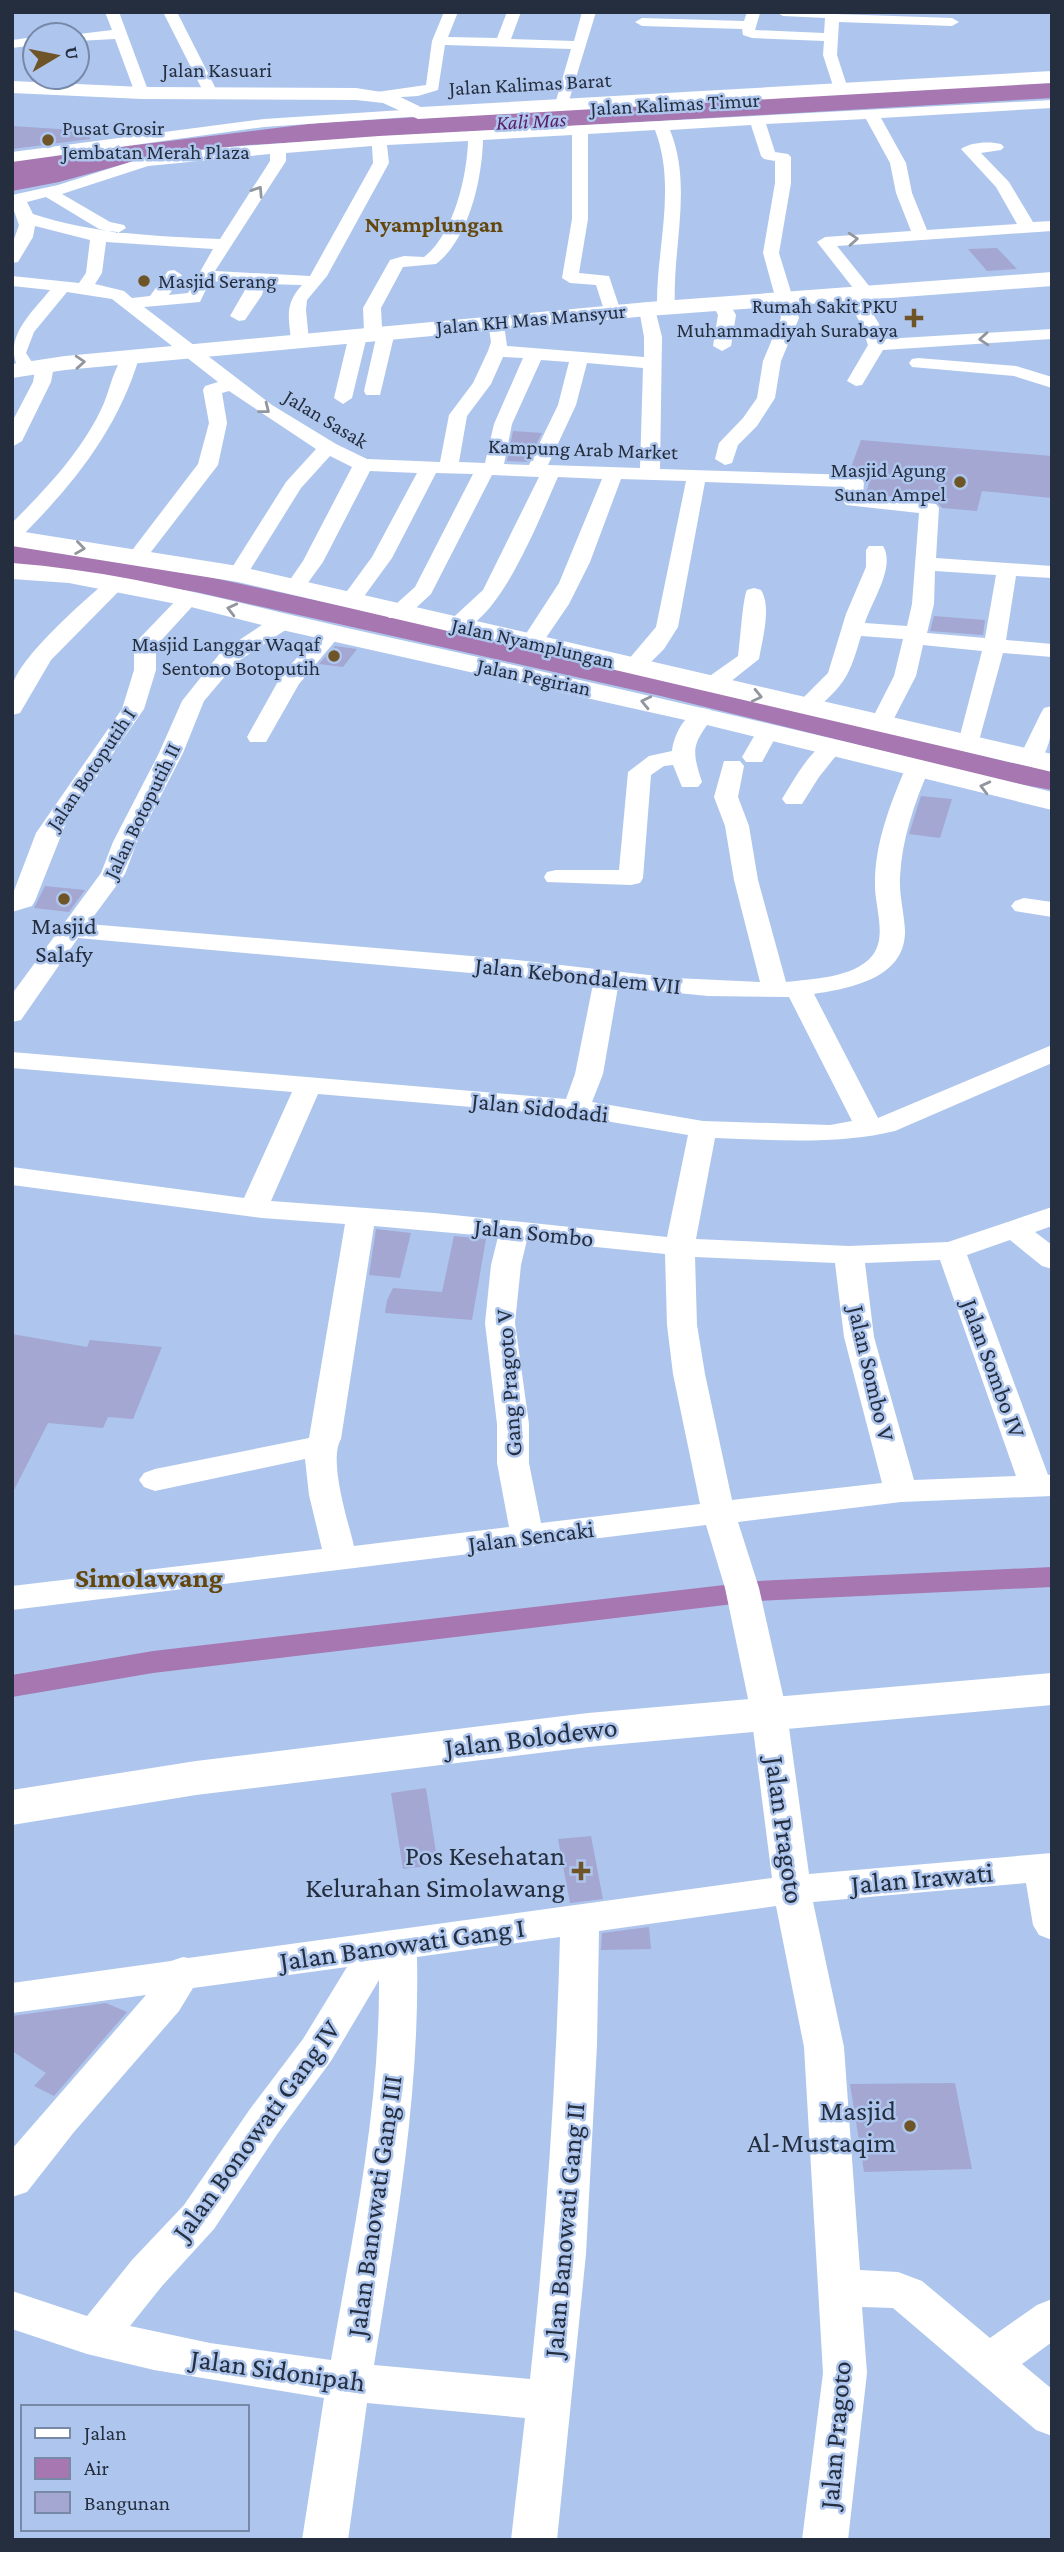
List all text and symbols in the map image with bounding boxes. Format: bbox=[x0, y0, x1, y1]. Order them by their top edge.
north arrow bbox=[21, 21, 91, 91]
text: U bbox=[61, 45, 84, 61]
street label: Jalan Kasuari bbox=[160, 58, 273, 82]
street label: Jalan Kalimas Barat bbox=[446, 68, 613, 100]
street label: Jalan Kalimas Timur bbox=[587, 88, 761, 121]
water label: Kali Mas bbox=[495, 107, 567, 135]
place label: Pusat Grosir Jembatan Merah Plaza bbox=[60, 116, 250, 164]
marker: Pusat Grosir Jembatan Merah Plaza bbox=[40, 132, 56, 148]
one-way arrow bbox=[250, 186, 263, 199]
district label: Nyamplungan bbox=[365, 211, 503, 237]
one-way arrow bbox=[847, 232, 858, 247]
place label: Masjid Serang bbox=[158, 269, 276, 293]
marker: Masjid Serang bbox=[136, 273, 152, 289]
place label: Rumah Sakit PKU Muhammadiyah Surabaya bbox=[677, 294, 898, 342]
street label: Jalan KH Mas Mansyur bbox=[433, 299, 627, 339]
marker: Rumah Sakit PKU Muhammadiyah Surabaya bbox=[904, 308, 924, 328]
one-way arrow bbox=[978, 331, 989, 346]
one-way arrow bbox=[75, 355, 86, 370]
street label: Jalan Sasak bbox=[278, 383, 372, 453]
one-way arrow bbox=[257, 400, 270, 413]
street label: Kampung Arab Market bbox=[488, 434, 679, 464]
place label: Masjid Agung Sunan Ampel bbox=[830, 458, 946, 506]
marker: Masjid Agung Sunan Ampel bbox=[952, 474, 968, 490]
one-way arrow bbox=[74, 540, 86, 555]
one-way arrow bbox=[226, 603, 238, 617]
street label: Jalan Nyamplungan bbox=[447, 612, 617, 673]
place label: Masjid Langgar Waqaf Sentono Botoputih bbox=[131, 632, 322, 680]
marker: Masjid Langgar Waqaf Sentono Botoputih bbox=[326, 648, 342, 664]
street label: Jalan Pegirian bbox=[473, 653, 593, 701]
one-way arrow bbox=[750, 687, 762, 702]
one-way arrow bbox=[640, 696, 652, 710]
street label: Jalan Botoputih I bbox=[40, 704, 141, 836]
street label: Jalan Botoputih II bbox=[98, 739, 185, 885]
one-way arrow bbox=[979, 781, 991, 795]
marker: Masjid Salafy bbox=[56, 891, 72, 907]
place label: Masjid Salafy bbox=[31, 912, 97, 967]
street label: Jalan Kebondalem VII bbox=[472, 951, 682, 999]
street label: Jalan Sidodadi bbox=[468, 1086, 610, 1128]
street label: Jalan Sombo bbox=[471, 1212, 595, 1252]
street label: Jalan Sombo IV bbox=[956, 1293, 1032, 1441]
street label: Jalan Sombo V bbox=[843, 1301, 901, 1443]
street label: Gang Pragoto V bbox=[489, 1308, 527, 1458]
street label: Jalan Sencaki bbox=[465, 1515, 595, 1557]
district label: Simolawang bbox=[75, 1562, 223, 1593]
street label: Jalan Bolodewo bbox=[440, 1711, 619, 1763]
street label: Jalan Pragoto bbox=[759, 1751, 811, 1906]
place label: Pos Kesehatan Kelurahan Simolawang bbox=[305, 1840, 565, 1903]
street label: Jalan Irawati bbox=[847, 1856, 994, 1900]
marker: Pos Kesehatan Kelurahan Simolawang bbox=[571, 1861, 591, 1881]
street label: Jalan Banowati Gang I bbox=[274, 1911, 527, 1977]
street label: Jalan Bonowati Gang IV bbox=[164, 2014, 346, 2248]
street label: Jalan Banowati Gang III bbox=[340, 2073, 408, 2342]
place label: Masjid Al-Mustaqim bbox=[747, 2095, 896, 2158]
street label: Jalan Banowati Gang II bbox=[537, 2101, 591, 2362]
marker: Masjid Al-Mustaqim bbox=[902, 2118, 918, 2134]
street label: Jalan Sidonipah bbox=[186, 2342, 367, 2398]
street label: Jalan Pragoto bbox=[813, 2360, 857, 2513]
legend bbox=[21, 2405, 248, 2531]
text: Jalan bbox=[82, 2421, 126, 2445]
text: Air bbox=[84, 2456, 109, 2480]
text: Bangunan bbox=[84, 2491, 170, 2515]

